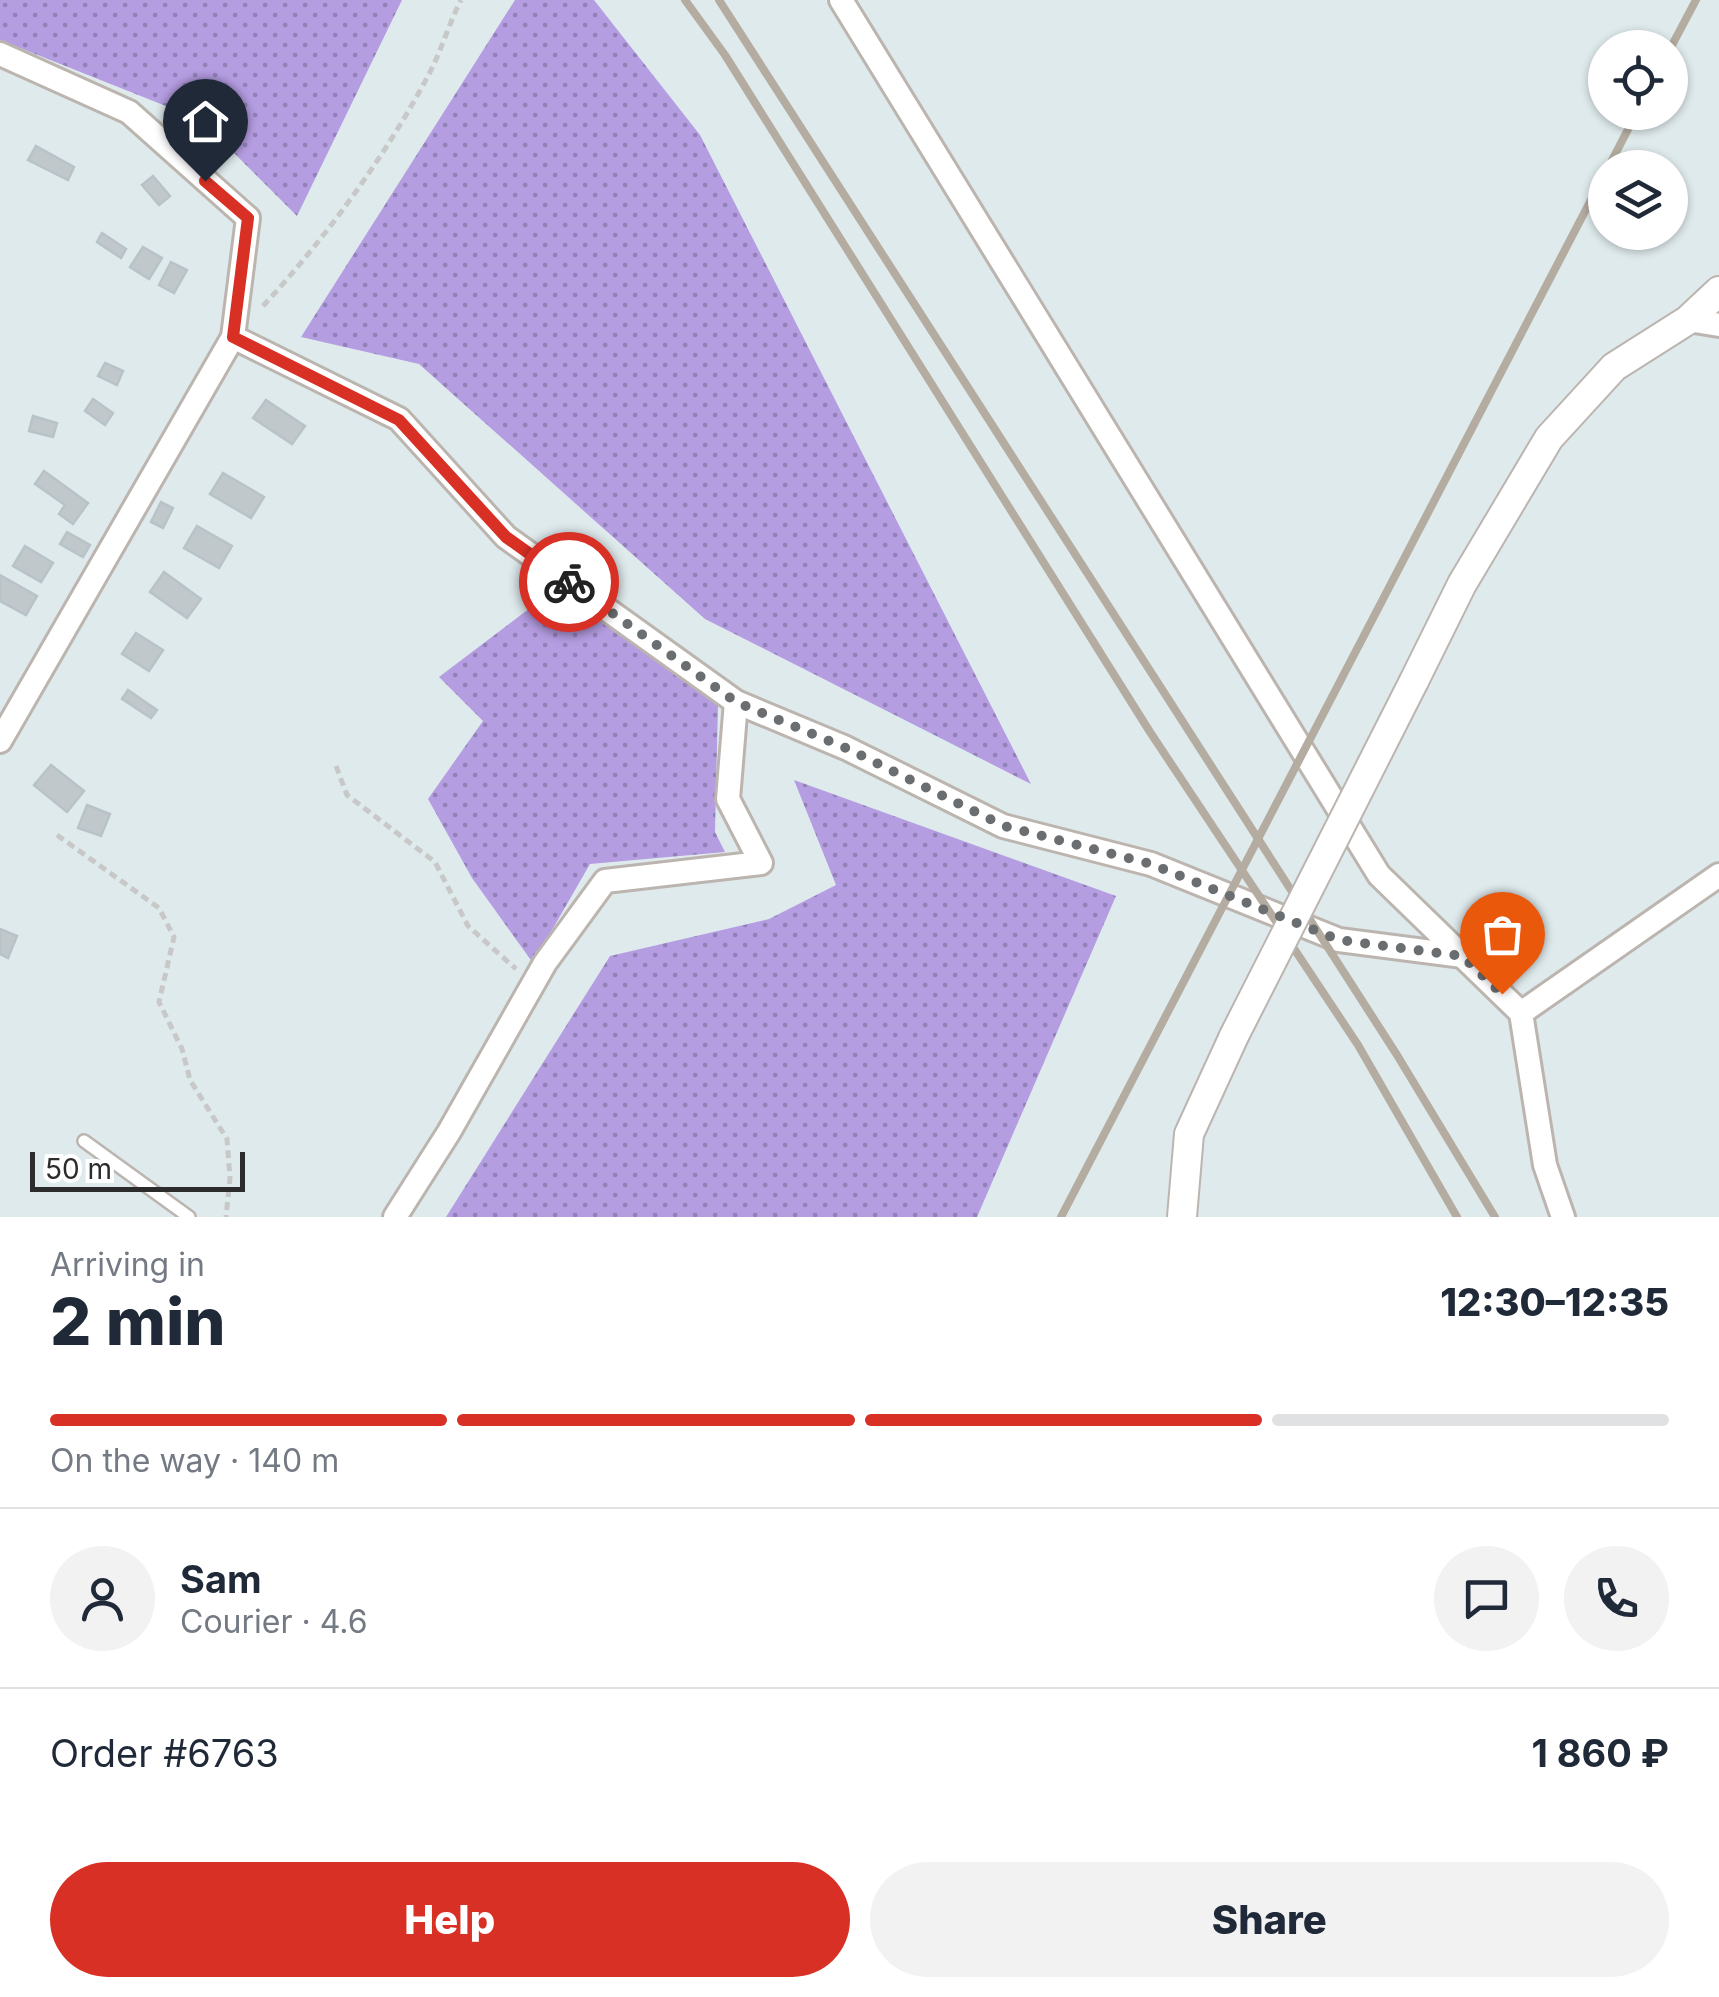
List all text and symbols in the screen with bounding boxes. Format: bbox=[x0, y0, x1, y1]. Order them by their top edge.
map controls bbox=[1588, 30, 1688, 250]
button: locate bbox=[1588, 30, 1688, 130]
pin bbox=[163, 79, 248, 182]
icon: home bbox=[178, 94, 233, 149]
button: layers bbox=[1588, 150, 1688, 250]
courier bbox=[519, 532, 619, 632]
icon: bike bbox=[542, 555, 597, 610]
pin bbox=[1460, 892, 1545, 995]
icon: bag bbox=[1475, 907, 1530, 962]
scale bar bbox=[30, 1147, 245, 1192]
text: 50 m bbox=[45, 1152, 112, 1186]
text: Arriving in bbox=[50, 1245, 205, 1284]
text: 12:30–12:35 bbox=[1440, 1279, 1669, 1325]
text: 2 min bbox=[50, 1282, 226, 1361]
text: On the way · 140 m bbox=[50, 1441, 339, 1480]
button: person bbox=[50, 1546, 155, 1651]
button: chat bbox=[1434, 1546, 1539, 1651]
button: phone bbox=[1564, 1546, 1669, 1651]
text: Sam bbox=[180, 1556, 262, 1602]
text: Courier · 4.6 bbox=[180, 1602, 368, 1641]
text: Order #6763 bbox=[50, 1730, 279, 1776]
text: 1 860 ₽ bbox=[1531, 1730, 1669, 1776]
button: Help bbox=[50, 1862, 850, 1977]
button: Share bbox=[870, 1862, 1669, 1977]

